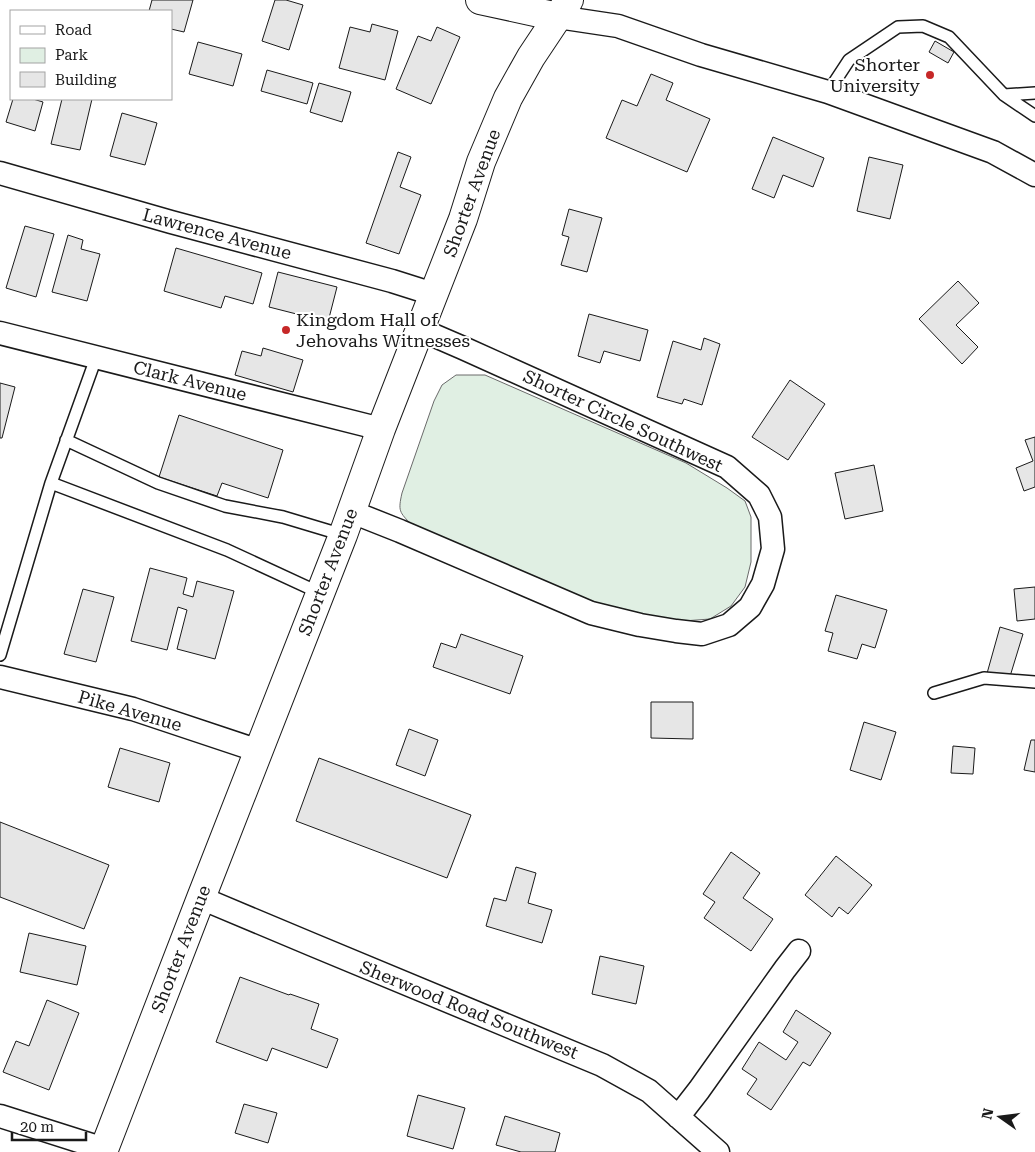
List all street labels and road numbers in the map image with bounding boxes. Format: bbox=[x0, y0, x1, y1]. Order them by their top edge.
street label: Shorter Avenue bbox=[439, 126, 504, 260]
street label: Lawrence Avenue bbox=[140, 204, 294, 264]
street label: Clark Avenue bbox=[131, 356, 249, 405]
street label: Shorter Circle Southwest bbox=[520, 365, 727, 476]
street label: Shorter Avenue bbox=[294, 505, 361, 638]
street label: Pike Avenue bbox=[76, 686, 185, 735]
street label: Shorter Avenue bbox=[147, 882, 214, 1015]
street label: Sherwood Road Southwest bbox=[357, 956, 582, 1063]

